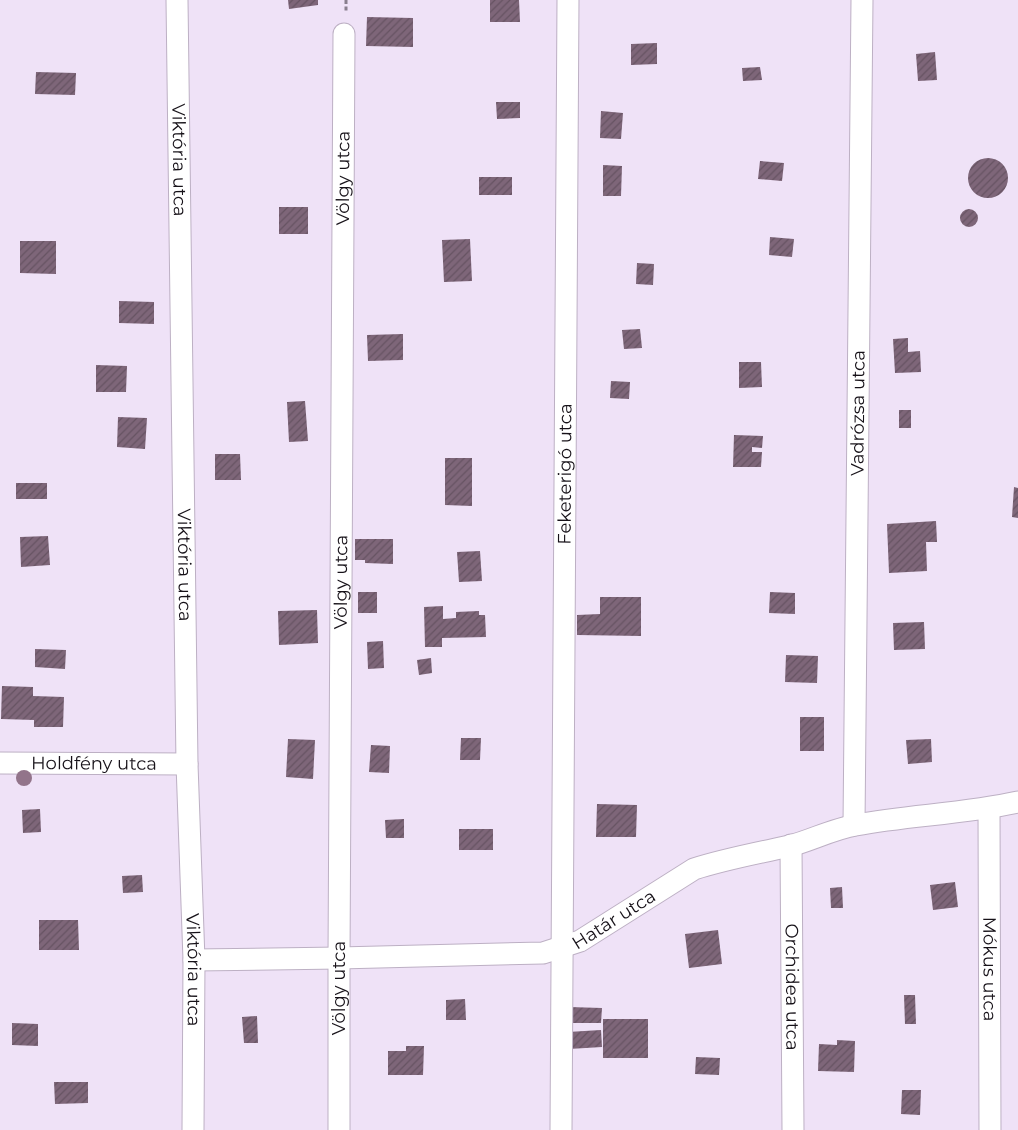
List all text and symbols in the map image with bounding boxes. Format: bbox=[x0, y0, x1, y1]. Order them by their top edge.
street label: Viktória utca bbox=[167, 103, 191, 217]
street label: Völgy utca bbox=[332, 131, 354, 225]
street label: Vadrózsa utca bbox=[846, 350, 870, 476]
street label: Feketerigó utca bbox=[554, 403, 577, 545]
street label: Viktória utca bbox=[173, 508, 196, 622]
street label: Völgy utca bbox=[330, 535, 352, 629]
street label: Holdfény utca bbox=[31, 752, 157, 775]
street label: Határ utca bbox=[568, 885, 660, 954]
street label: Viktória utca bbox=[181, 913, 205, 1026]
street label: Mókus utca bbox=[978, 917, 1001, 1021]
street label: Orchidea utca bbox=[781, 923, 803, 1051]
street label: Völgy utca bbox=[328, 941, 350, 1035]

